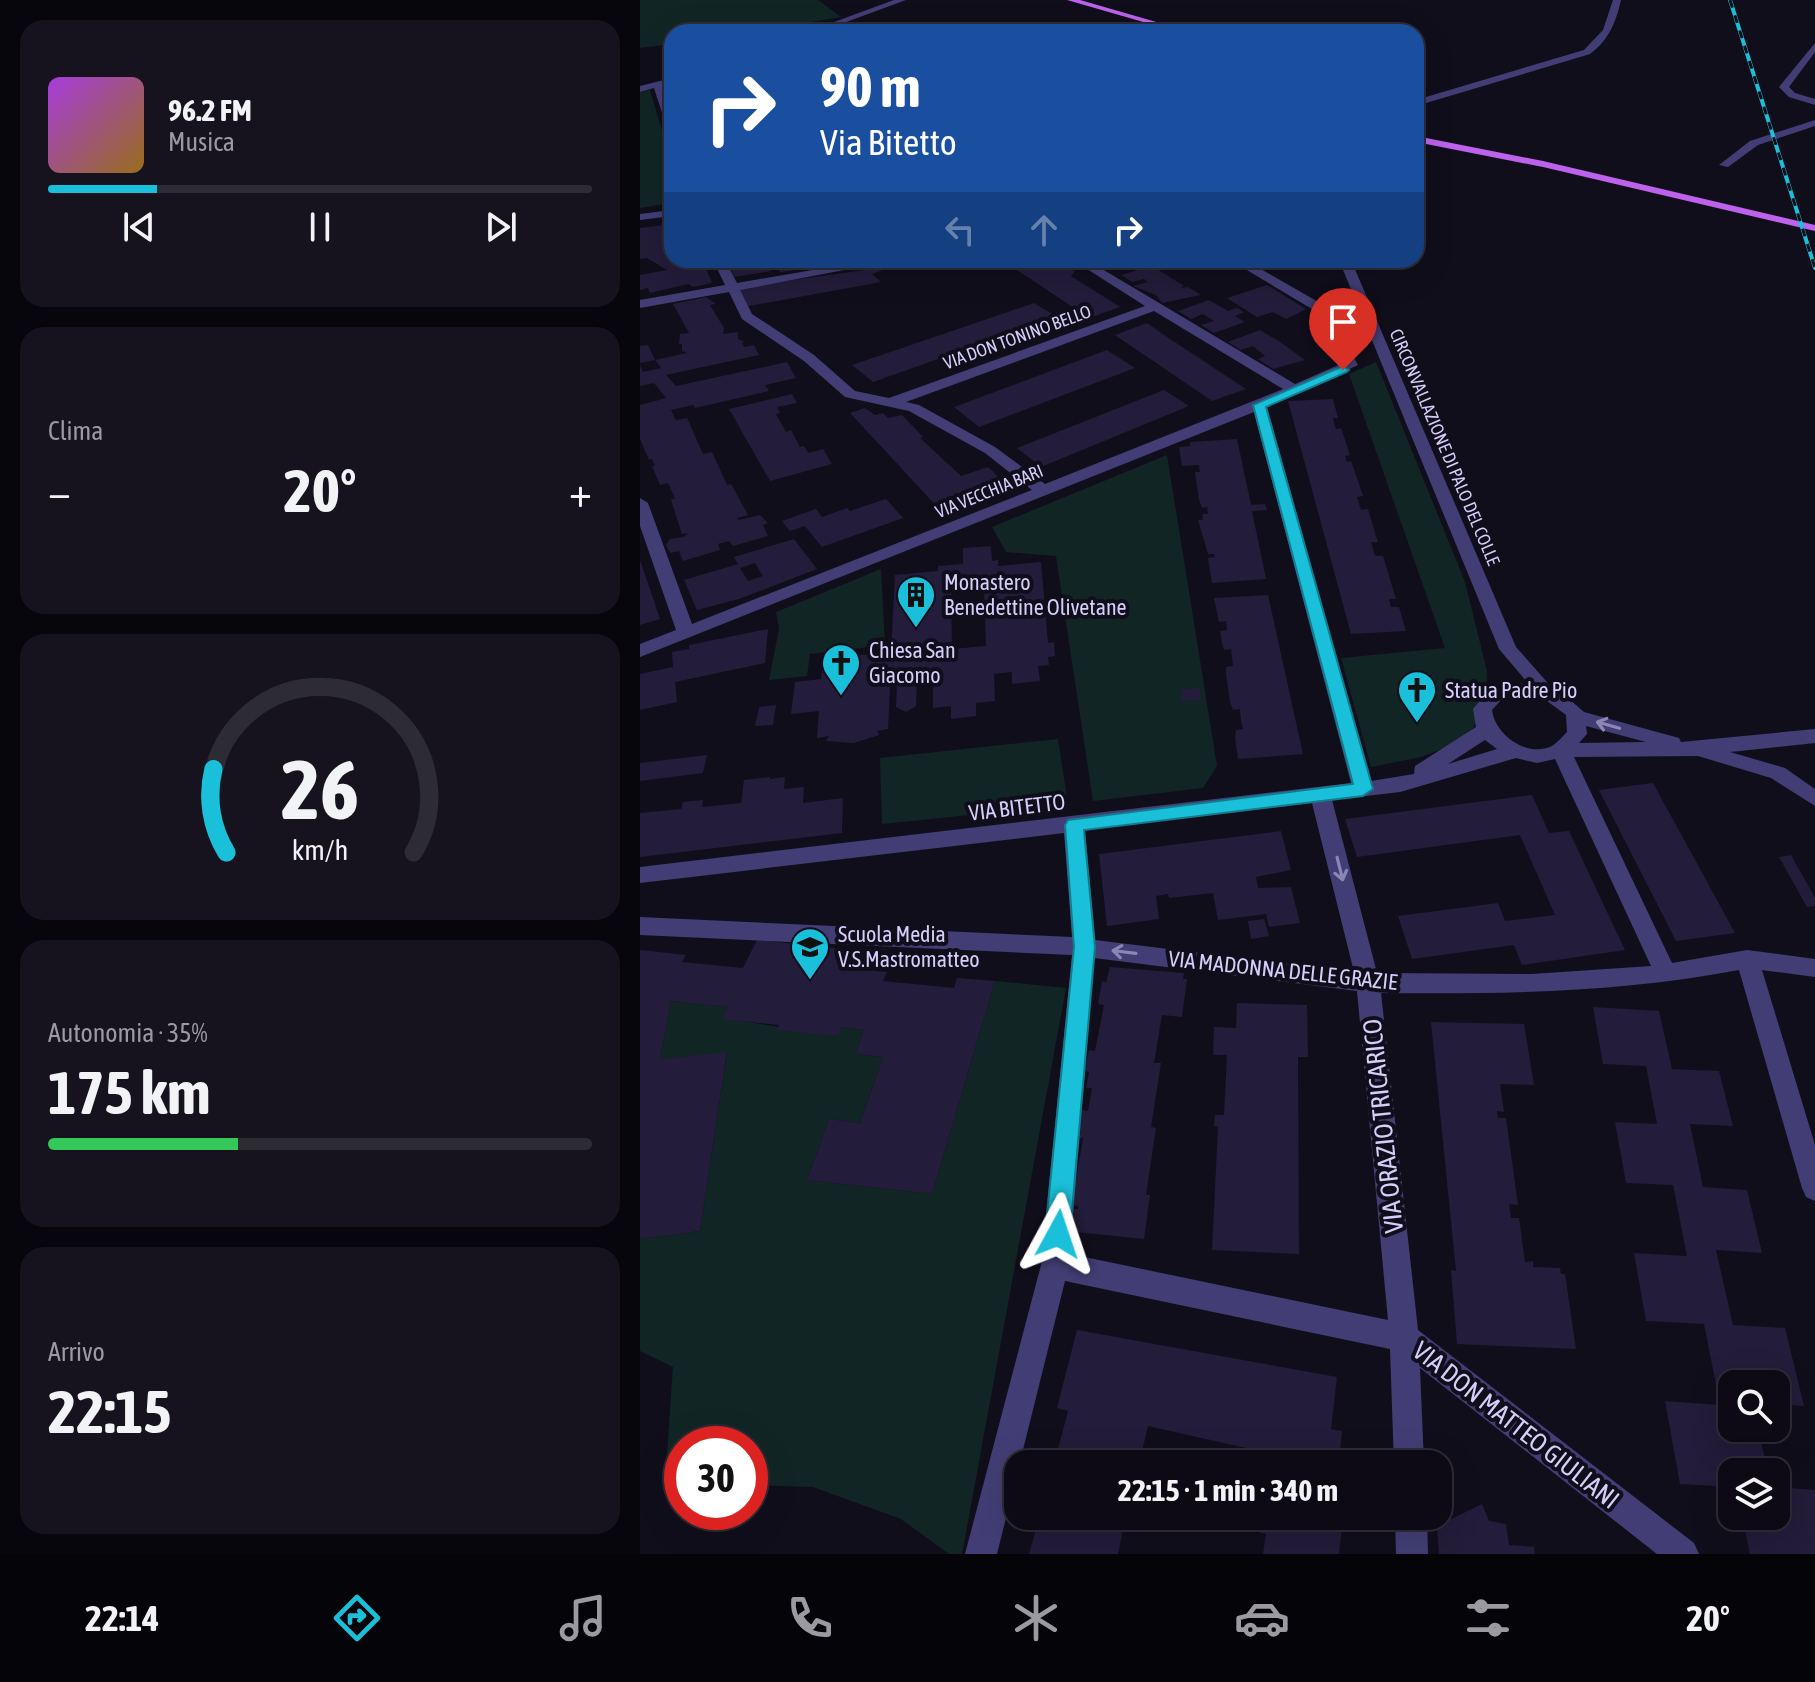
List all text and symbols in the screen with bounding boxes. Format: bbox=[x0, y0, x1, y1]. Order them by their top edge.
text: 90 m bbox=[820, 55, 921, 119]
icon: right bbox=[688, 56, 792, 160]
text: 96.2 FM bbox=[168, 93, 252, 127]
text: Via Bitetto bbox=[820, 121, 957, 163]
text: Musica bbox=[168, 127, 235, 157]
icon: previous bbox=[117, 205, 161, 249]
icon: pause bbox=[298, 205, 342, 249]
icon: next bbox=[479, 205, 523, 249]
icon: left bbox=[938, 208, 982, 252]
icon: ahead bbox=[1022, 208, 1066, 252]
icon: right bbox=[1106, 208, 1150, 252]
pin bbox=[1309, 288, 1377, 370]
icon: arrive bbox=[1321, 300, 1365, 344]
street label: VIA DON TONINO BELLO bbox=[940, 301, 1094, 373]
street label: CIRCONVALLAZIONE DI PALO DEL COLLE bbox=[1386, 326, 1505, 569]
text: Clima bbox=[48, 416, 103, 446]
text: 20° bbox=[284, 456, 356, 525]
street label: VIA VECCHIA BARI bbox=[932, 460, 1046, 522]
text: − bbox=[48, 466, 71, 516]
text: + bbox=[569, 466, 592, 516]
place label: Monastero Benedettine Olivetane bbox=[944, 569, 1127, 620]
building icon: Monastero Benedettine Olivetane bbox=[895, 574, 937, 629]
place label: Chiesa San Giacomo bbox=[869, 637, 956, 688]
church icon: Chiesa San Giacomo bbox=[820, 642, 862, 697]
church icon: Statua Padre Pio bbox=[1396, 669, 1438, 724]
place label: Statua Padre Pio bbox=[1445, 677, 1577, 703]
one-way arrow bbox=[1596, 717, 1622, 732]
text: 26 bbox=[281, 741, 359, 837]
street label: VIA BITETTO bbox=[967, 788, 1067, 826]
text: km/h bbox=[292, 833, 348, 866]
one-way arrow bbox=[1333, 856, 1348, 882]
place label: Scuola Media V.S.Mastromatteo bbox=[838, 921, 980, 972]
school or university icon: Scuola Media V.S.Mastromatteo bbox=[789, 926, 831, 981]
one-way arrow bbox=[1112, 944, 1137, 959]
street label: VIA MADONNA DELLE GRAZIE bbox=[1167, 945, 1399, 995]
street label: VIA ORAZIO TRICARICO bbox=[1357, 1017, 1409, 1235]
text: Autonomia · 35% bbox=[48, 1018, 208, 1048]
text: 175 km bbox=[48, 1058, 210, 1127]
position arrow bbox=[1016, 1192, 1100, 1276]
street label: VIA DON MATTEO GIULIANI bbox=[1407, 1335, 1625, 1515]
text: Arrivo bbox=[48, 1337, 105, 1367]
map controls bbox=[1718, 1370, 1790, 1530]
button: search bbox=[1718, 1370, 1790, 1442]
text: 22:15 bbox=[48, 1377, 171, 1446]
speed limit sign: 30 bbox=[664, 1426, 768, 1530]
button: layers bbox=[1718, 1458, 1790, 1530]
text: 22:15 · 1 min · 340 m bbox=[1118, 1473, 1338, 1507]
icon: directions bbox=[329, 1590, 385, 1646]
icon: music bbox=[555, 1590, 611, 1646]
icon: phone bbox=[782, 1590, 838, 1646]
icon: climate bbox=[1008, 1590, 1064, 1646]
icon: car bbox=[1234, 1590, 1290, 1646]
icon: filters bbox=[1460, 1590, 1516, 1646]
text: 22:14 bbox=[85, 1597, 159, 1639]
text: 20° bbox=[1686, 1597, 1730, 1639]

